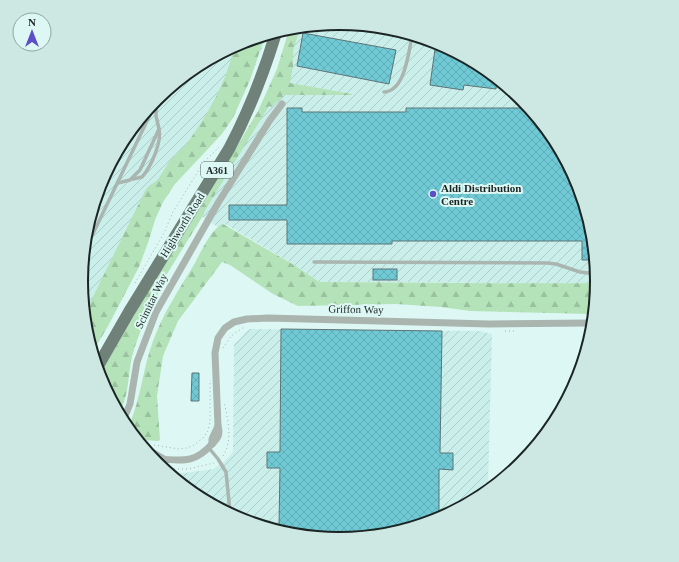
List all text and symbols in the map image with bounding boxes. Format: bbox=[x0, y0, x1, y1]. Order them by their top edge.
north arrow bbox=[12, 12, 52, 52]
text: N bbox=[28, 16, 36, 28]
road number: A361 bbox=[201, 162, 233, 178]
place label: Aldi Distribution Centre bbox=[441, 182, 521, 207]
marker: Aldi Distribution Centre bbox=[428, 189, 438, 199]
street label: Highworth Road bbox=[157, 190, 207, 259]
street label: Scimitar Way bbox=[133, 271, 170, 330]
street label: Griffon Way bbox=[328, 303, 384, 315]

